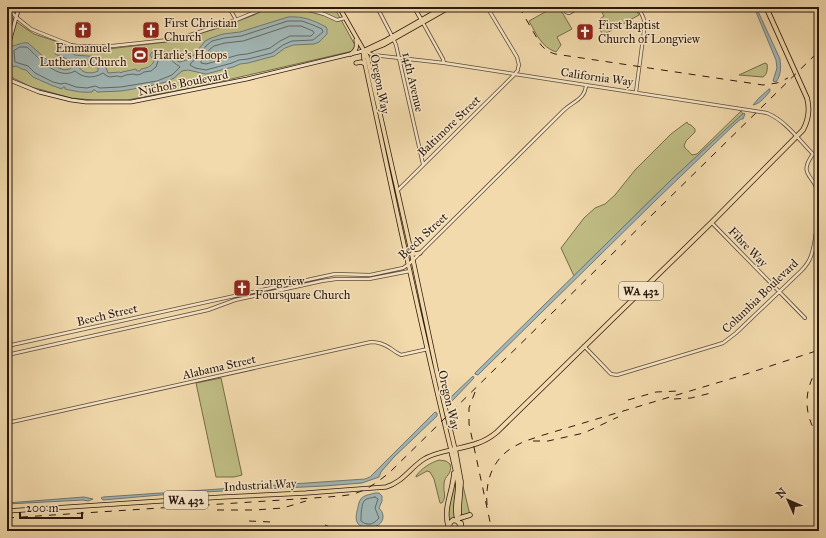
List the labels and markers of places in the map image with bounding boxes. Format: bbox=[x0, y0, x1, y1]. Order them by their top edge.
place label: First Christian Church bbox=[164, 16, 237, 44]
place label: First Baptist Church of Longview bbox=[598, 18, 700, 47]
church icon: Emmanuel Lutheran Church bbox=[73, 20, 93, 40]
church icon: First Christian Church bbox=[141, 20, 161, 40]
church icon: First Baptist Church of Longview bbox=[575, 22, 595, 42]
place label: Emmanuel Lutheran Church bbox=[39, 41, 127, 69]
sports icon: Harlie's Hoops bbox=[130, 45, 150, 65]
place label: Harlie's Hoops bbox=[153, 48, 227, 62]
place label: Longview Foursquare Church bbox=[255, 274, 351, 303]
church icon: Longview Foursquare Church bbox=[232, 278, 252, 298]

